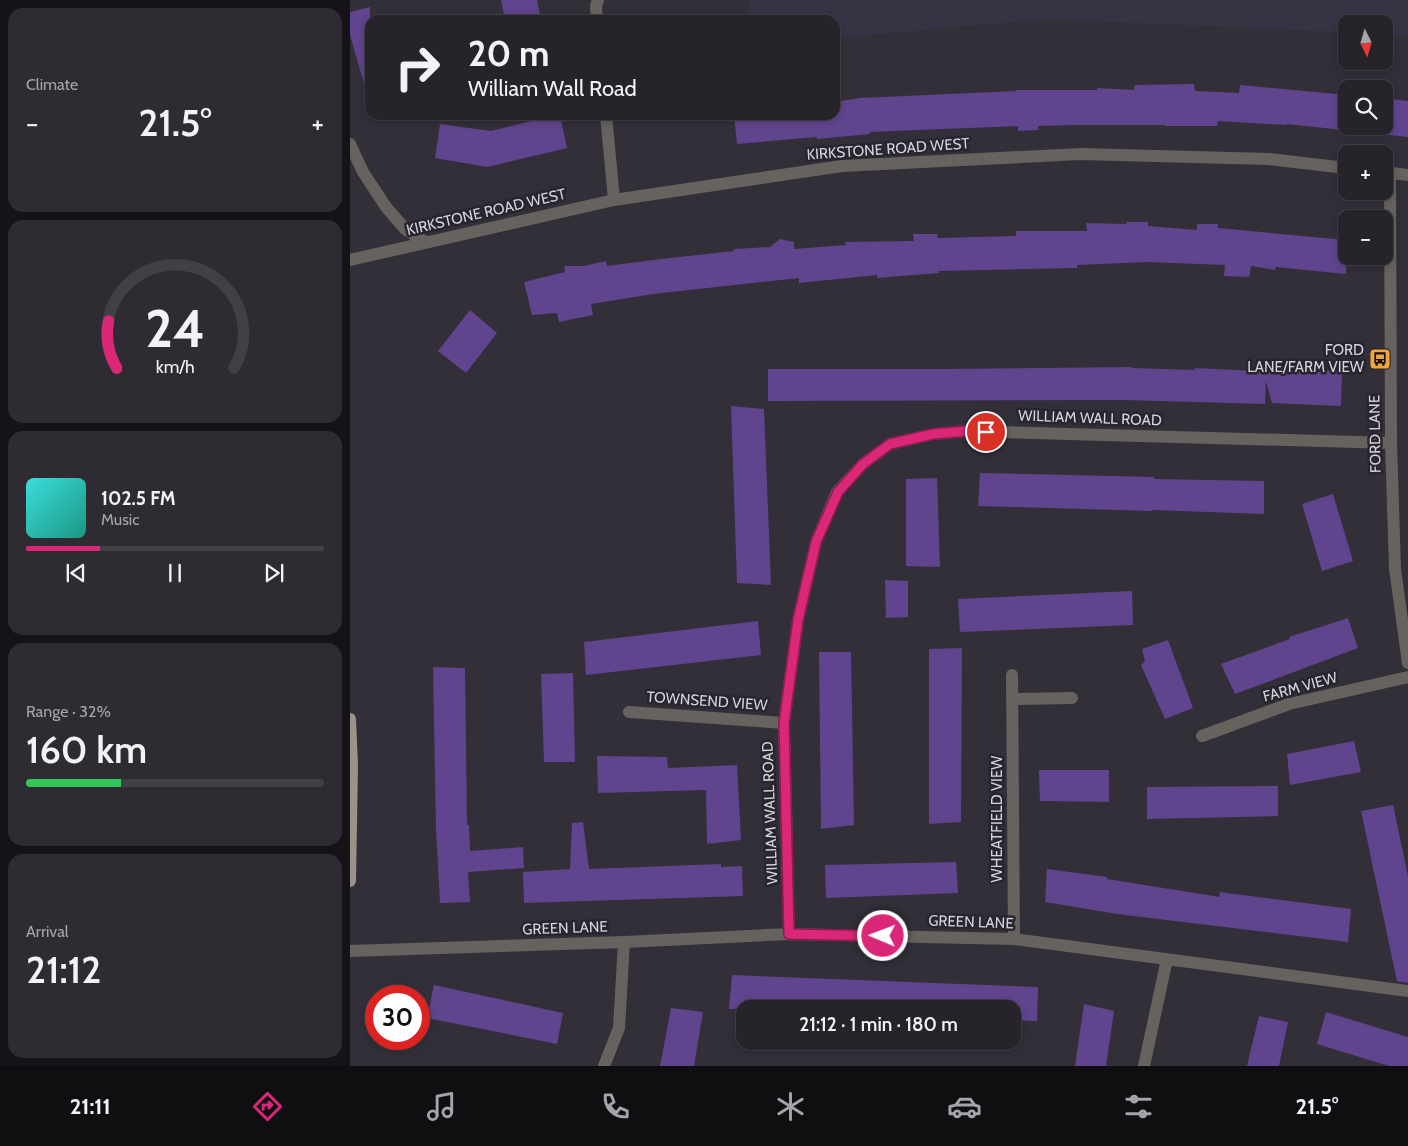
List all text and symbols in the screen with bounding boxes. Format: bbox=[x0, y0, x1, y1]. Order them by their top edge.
north arrow bbox=[1338, 15, 1392, 70]
map controls bbox=[1338, 15, 1393, 265]
text: 20 m bbox=[468, 32, 550, 75]
icon: right bbox=[385, 35, 450, 100]
text: Climate bbox=[26, 75, 78, 94]
text: William Wall Road bbox=[468, 75, 637, 102]
button: search bbox=[1338, 80, 1393, 135]
text: 21.5° bbox=[138, 99, 212, 146]
text: − bbox=[26, 106, 38, 140]
text: + bbox=[312, 106, 324, 140]
street label: KIRKSTONE ROAD WEST bbox=[806, 134, 970, 164]
button: + bbox=[1338, 145, 1393, 200]
street label: KIRKSTONE ROAD WEST bbox=[404, 185, 568, 239]
button: − bbox=[1338, 210, 1393, 265]
text: 24 bbox=[145, 297, 205, 360]
place label: FORD LANE/FARM VIEW bbox=[1247, 341, 1365, 376]
bus stop icon: FORD LANE/FARM VIEW bbox=[1368, 347, 1392, 371]
text: km/h bbox=[155, 356, 195, 377]
street label: FORD LANE bbox=[1365, 395, 1385, 473]
street label: WILLIAM WALL ROAD bbox=[1018, 407, 1162, 430]
pin bbox=[965, 411, 1007, 453]
icon: arrive bbox=[972, 418, 1000, 446]
text: 102.5 FM bbox=[101, 487, 176, 510]
text: Music bbox=[101, 510, 139, 529]
icon: previous bbox=[62, 559, 90, 587]
icon: pause bbox=[161, 559, 189, 587]
icon: next bbox=[260, 559, 288, 587]
street label: FARM VIEW bbox=[1261, 668, 1340, 706]
street label: TOWNSEND VIEW bbox=[646, 688, 769, 714]
text: Range · 32% bbox=[26, 702, 111, 721]
text: 160 km bbox=[26, 726, 147, 773]
street label: WILLIAM WALL ROAD bbox=[758, 741, 781, 885]
street label: WHEATFIELD VIEW bbox=[988, 755, 1006, 882]
position arrow bbox=[856, 909, 908, 961]
street label: GREEN LANE bbox=[928, 912, 1014, 932]
street label: GREEN LANE bbox=[522, 918, 608, 938]
text: Arrival bbox=[26, 922, 69, 941]
text: 21:12 bbox=[26, 946, 101, 993]
speed limit sign: 30 bbox=[365, 985, 430, 1050]
text: 21:12 · 1 min · 180 m bbox=[799, 1013, 958, 1036]
icon: directions bbox=[250, 1089, 285, 1124]
icon: music bbox=[424, 1089, 459, 1124]
icon: phone bbox=[598, 1089, 633, 1124]
icon: climate bbox=[773, 1089, 808, 1124]
icon: car bbox=[947, 1089, 982, 1124]
icon: filters bbox=[1121, 1089, 1156, 1124]
text: 21:11 bbox=[70, 1093, 111, 1120]
text: 21.5° bbox=[1296, 1093, 1338, 1120]

